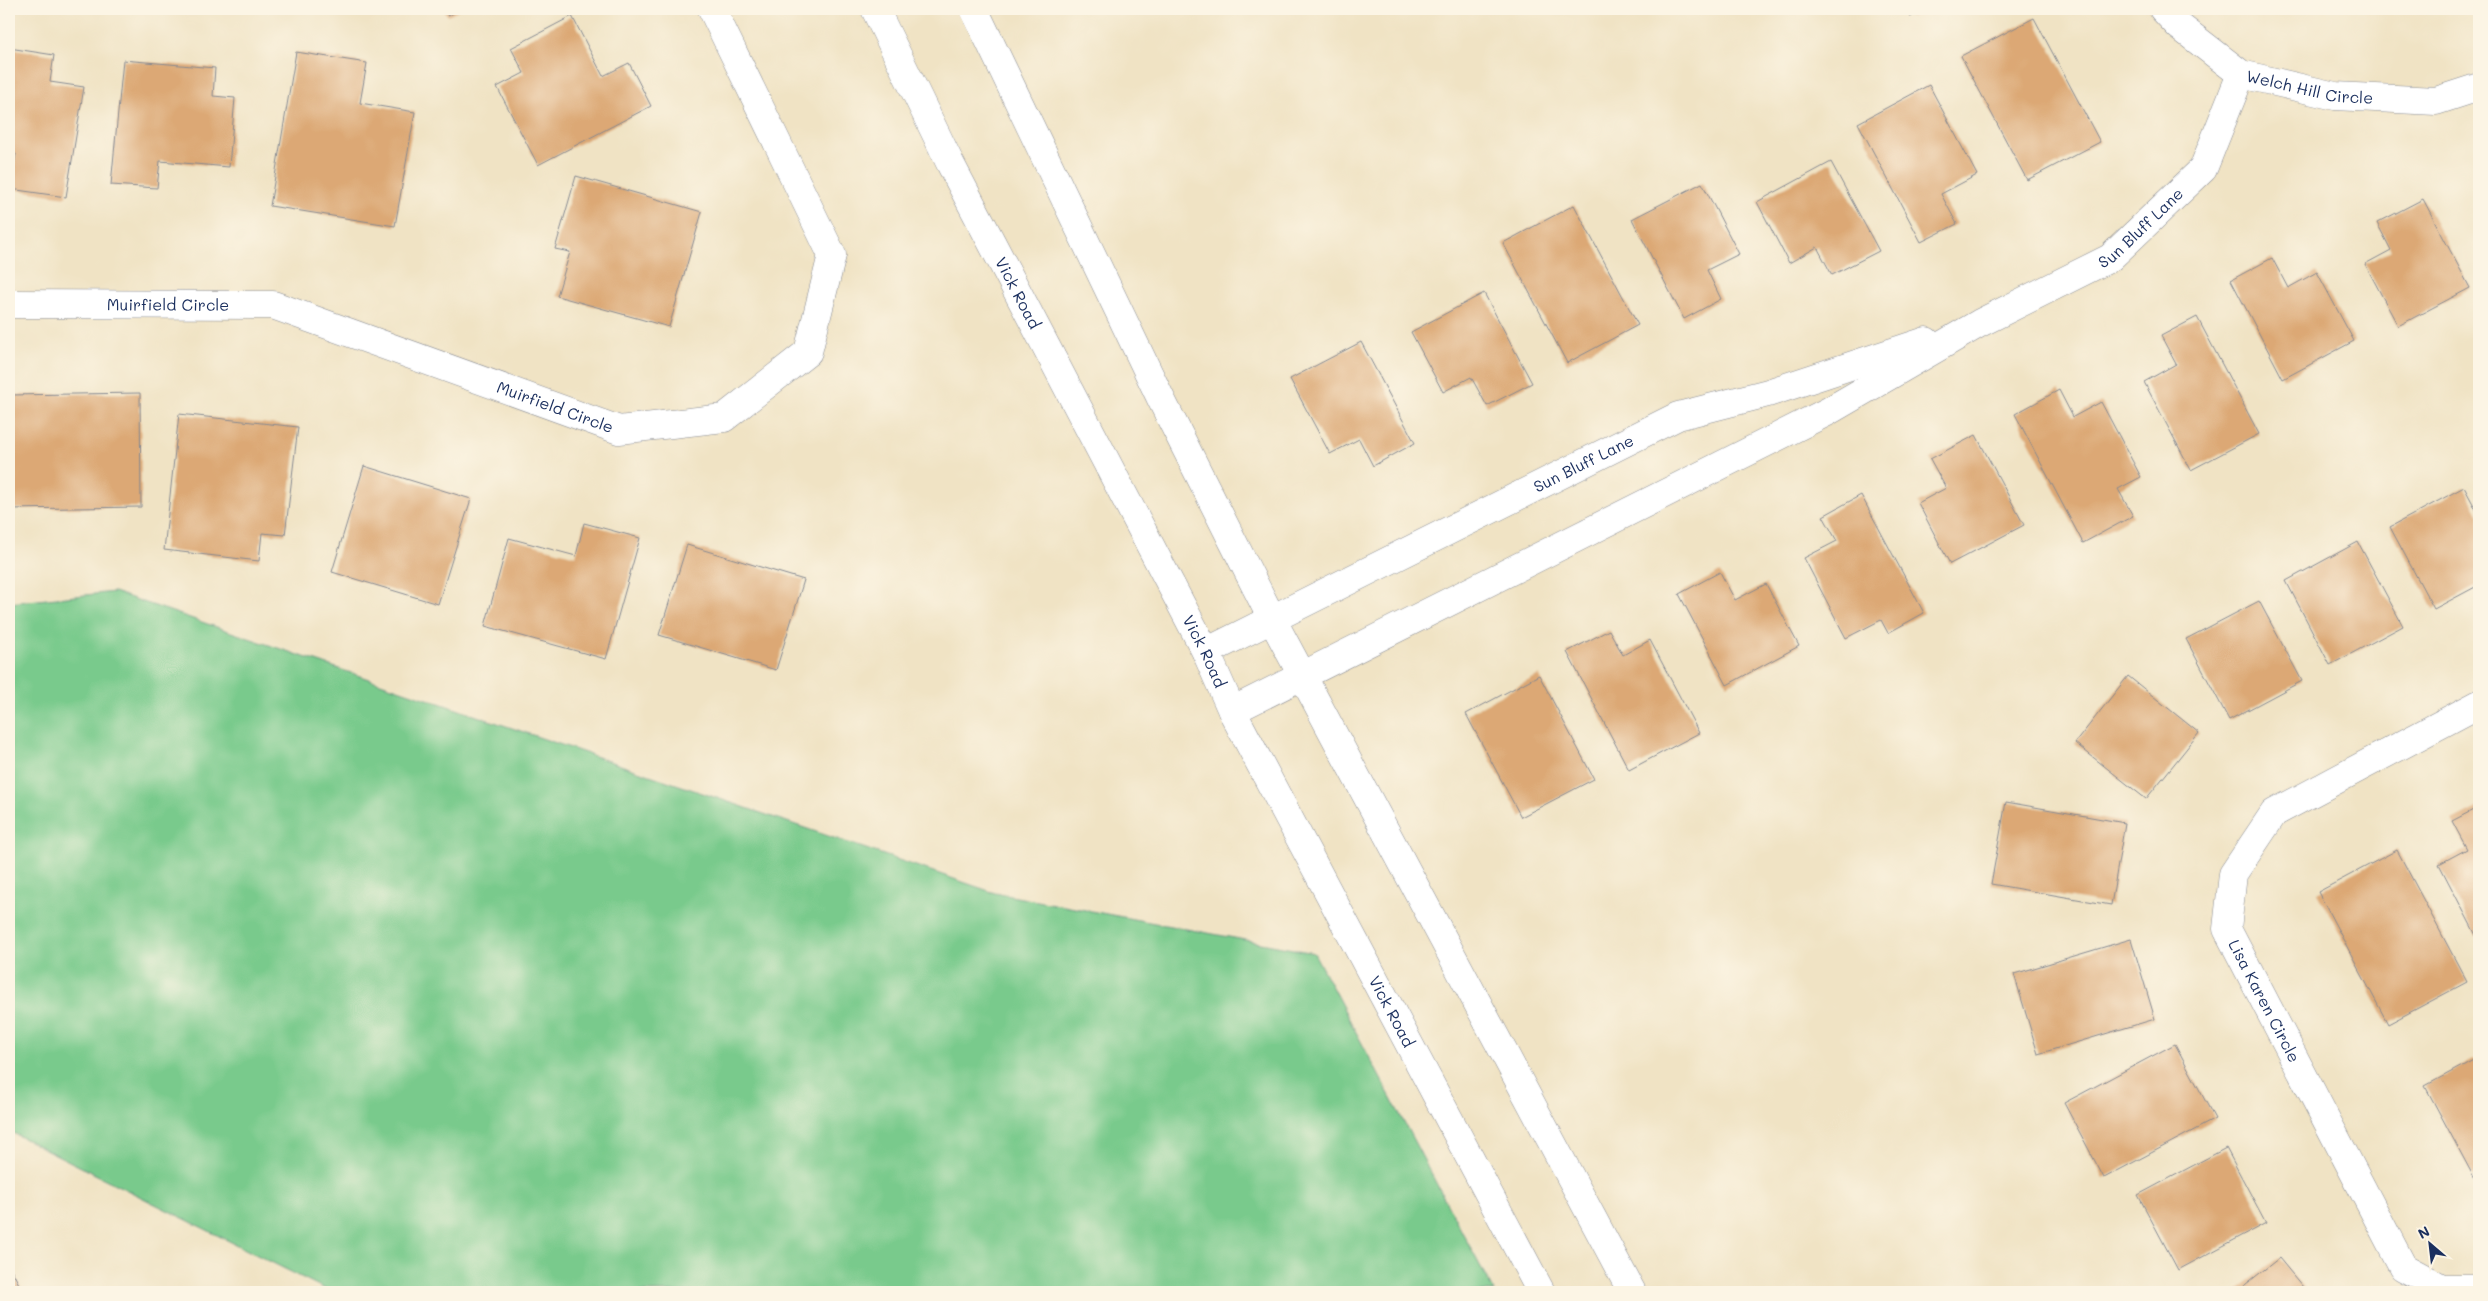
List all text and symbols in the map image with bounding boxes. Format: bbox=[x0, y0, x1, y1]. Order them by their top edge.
street label: Welch Hill Circle bbox=[2244, 65, 2374, 108]
street label: Sun Bluff Lane bbox=[2094, 183, 2187, 272]
street label: Vick Road bbox=[991, 253, 1046, 332]
street label: Muirfield Circle bbox=[107, 293, 229, 315]
street label: Muirfield Circle bbox=[494, 376, 617, 437]
street label: Sun Bluff Lane bbox=[1530, 429, 1637, 497]
street label: Vick Road bbox=[1178, 611, 1231, 691]
street label: Lisa Karen Circle bbox=[2224, 936, 2305, 1066]
street label: Vick Road bbox=[1365, 972, 1420, 1051]
north arrow bbox=[2406, 1218, 2456, 1268]
text: N bbox=[2415, 1221, 2433, 1243]

